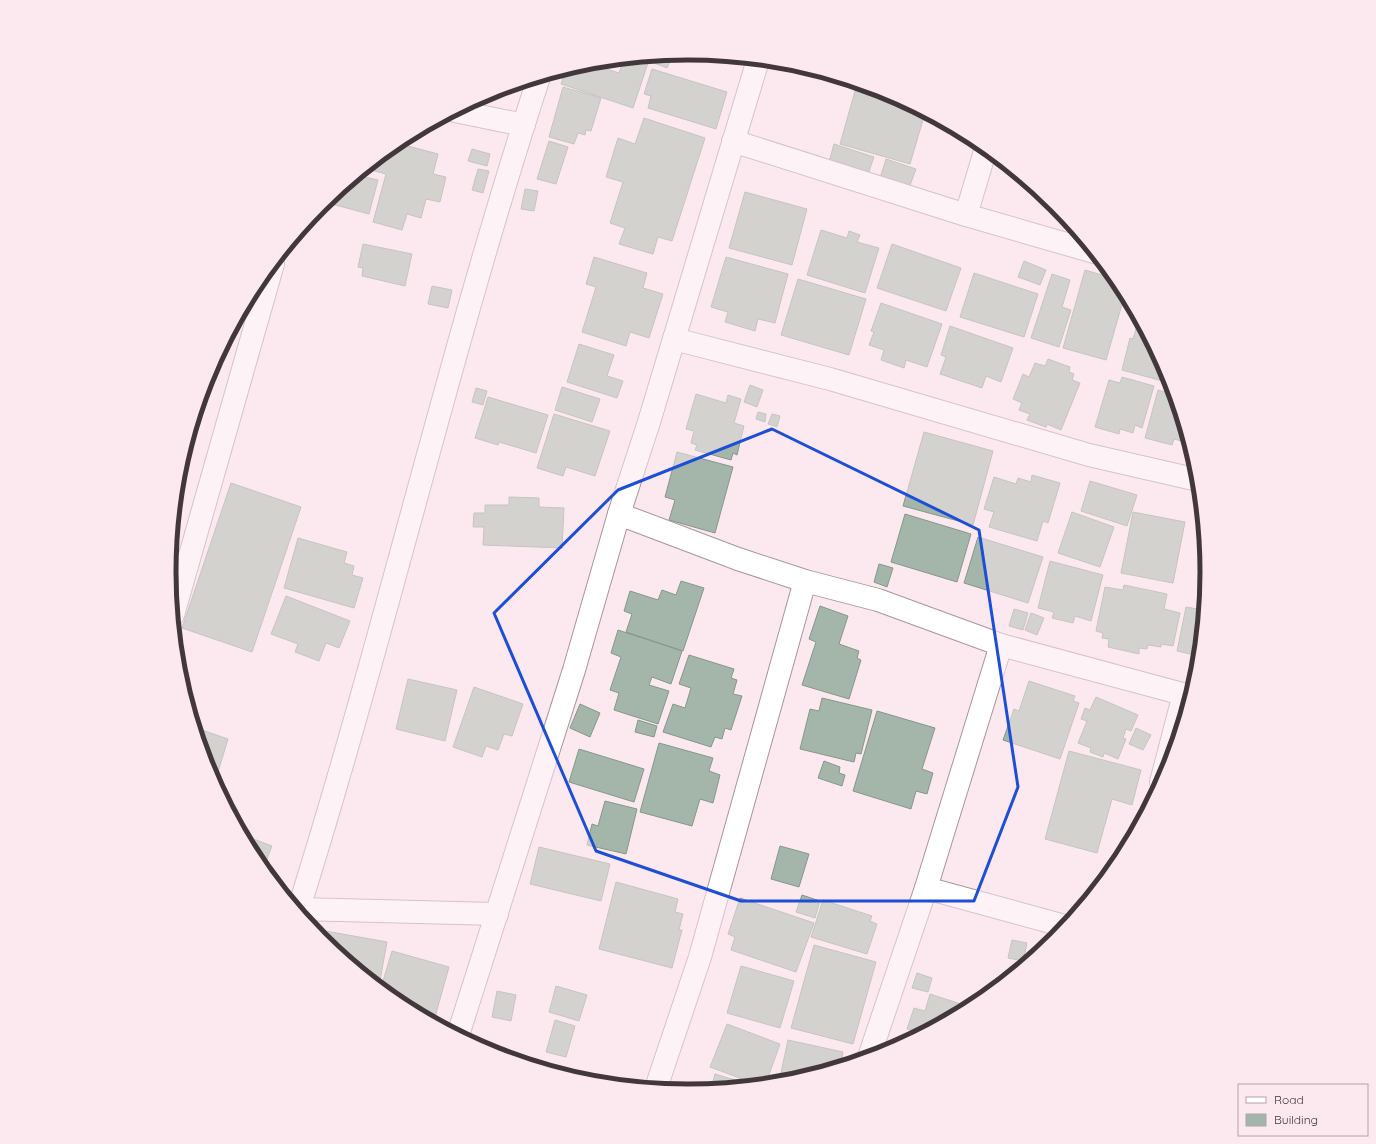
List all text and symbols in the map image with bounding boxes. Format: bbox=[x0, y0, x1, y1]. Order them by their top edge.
legend bbox=[1238, 1084, 1368, 1136]
text: Road bbox=[1274, 1092, 1304, 1107]
text: Building bbox=[1274, 1112, 1318, 1127]

